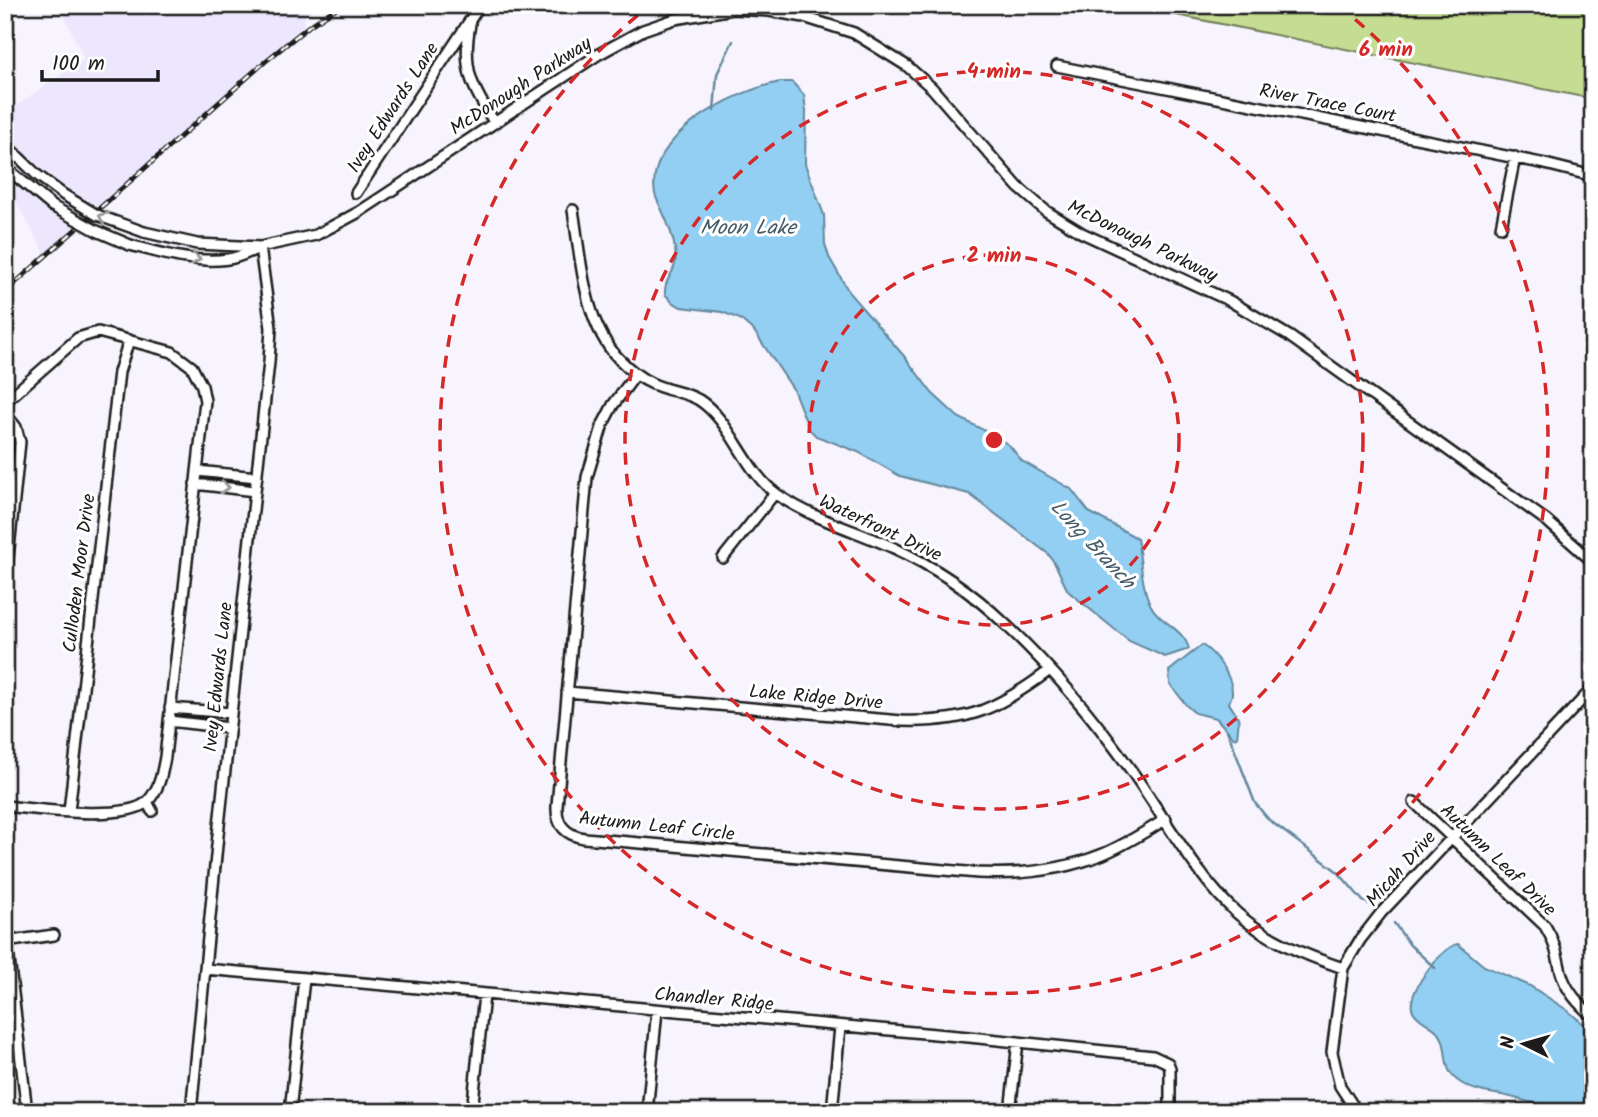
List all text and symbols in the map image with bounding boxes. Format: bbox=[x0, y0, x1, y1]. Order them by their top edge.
street label: McDonough Parkway bbox=[444, 29, 599, 144]
text: 6 min bbox=[1359, 34, 1413, 67]
street label: Ivey Edwards Lane bbox=[340, 36, 448, 179]
scale bar bbox=[42, 38, 158, 82]
text: 100 m bbox=[52, 48, 105, 81]
text: 4 min bbox=[967, 56, 1021, 89]
street label: River Trace Court bbox=[1257, 76, 1399, 132]
street label: McDonough Parkway bbox=[1062, 192, 1223, 292]
one-way arrow bbox=[98, 211, 110, 225]
water label: Moon Lake bbox=[700, 212, 798, 245]
text: 2 min bbox=[967, 240, 1021, 273]
one-way arrow bbox=[190, 251, 202, 266]
centre of rings bbox=[982, 428, 1006, 452]
one-way arrow bbox=[219, 480, 231, 495]
street label: Waterfront Drive bbox=[814, 487, 947, 571]
street label: Culloden Moor Drive bbox=[55, 492, 105, 654]
water label: Long Branch bbox=[1041, 493, 1144, 599]
street label: Ivey Edwards Lane bbox=[196, 600, 242, 754]
street label: Lake Ridge Drive bbox=[748, 677, 884, 719]
street label: Autumn Leaf Drive bbox=[1432, 797, 1563, 924]
street label: Autumn Leaf Circle bbox=[577, 804, 737, 850]
street label: Micah Drive bbox=[1359, 824, 1444, 914]
street label: Chandler Ridge bbox=[653, 980, 775, 1020]
north arrow bbox=[1490, 1009, 1560, 1078]
text: N bbox=[1494, 1035, 1525, 1050]

